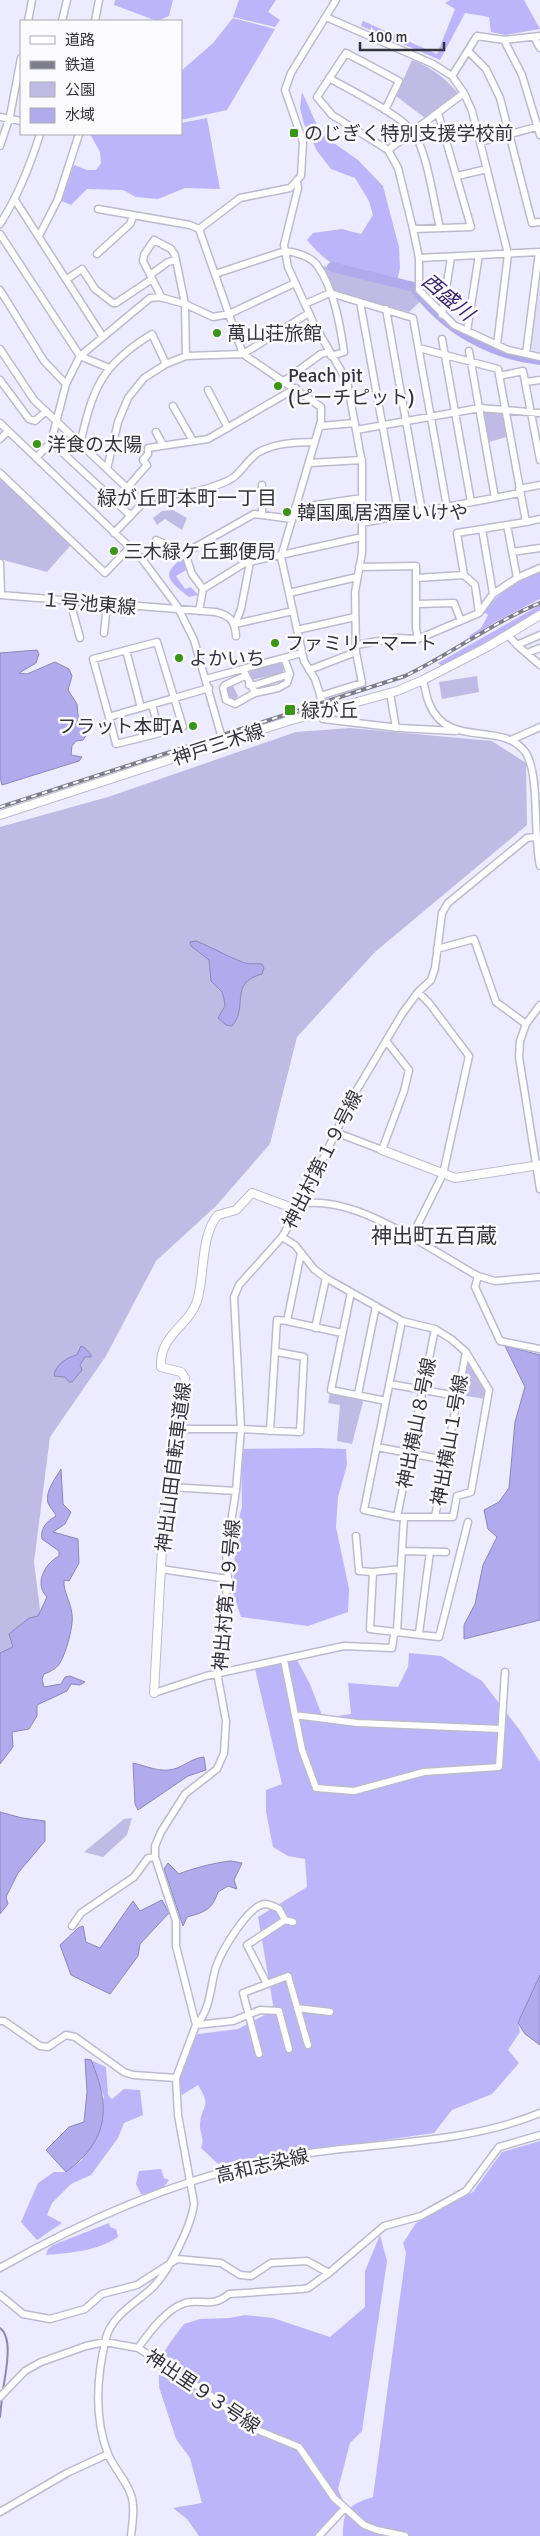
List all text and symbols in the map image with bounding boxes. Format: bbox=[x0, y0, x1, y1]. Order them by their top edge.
legend bbox=[20, 20, 182, 135]
scale bar bbox=[360, 20, 444, 52]
text: 100 m bbox=[368, 28, 408, 46]
text: 道路 bbox=[65, 31, 95, 49]
text: 鉄道 bbox=[65, 56, 95, 74]
text: 公園 bbox=[65, 81, 95, 99]
text: 水域 bbox=[65, 106, 95, 124]
place label: のじぎく特別支援学校前 bbox=[304, 122, 513, 146]
marker: のじぎく特別支援学校前 bbox=[288, 127, 300, 139]
water label: 西盛川 bbox=[417, 269, 480, 328]
place label: 萬山荘旅館 bbox=[227, 322, 322, 346]
marker: 萬山荘旅館 bbox=[211, 327, 223, 339]
place label: Peach pit (ピーチピット) bbox=[288, 364, 415, 410]
marker: Peach pit (ピーチピット) bbox=[272, 380, 284, 392]
place label: 洋食の太陽 bbox=[47, 433, 142, 457]
marker: 洋食の太陽 bbox=[31, 438, 43, 450]
district label: 緑が丘町本町一丁目 bbox=[97, 486, 277, 511]
place label: 韓国風居酒屋いけや bbox=[297, 501, 468, 525]
marker: 韓国風居酒屋いけや bbox=[281, 506, 293, 518]
place label: 三木緑ケ丘郵便局 bbox=[124, 540, 276, 564]
marker: 三木緑ケ丘郵便局 bbox=[108, 545, 120, 557]
street label: １号池東線 bbox=[41, 588, 137, 620]
place label: ファミリーマート bbox=[285, 632, 437, 656]
marker: ファミリーマート bbox=[269, 637, 281, 649]
place label: よかいち bbox=[189, 647, 265, 671]
marker: よかいち bbox=[173, 652, 185, 664]
place label: 緑が丘 bbox=[301, 699, 358, 723]
marker: 緑が丘 bbox=[283, 703, 297, 717]
place label: フラット本町A bbox=[57, 715, 183, 739]
street label: 神戸三木線 bbox=[169, 719, 267, 771]
marker: フラット本町A bbox=[187, 720, 199, 732]
street label: 神出村第１９号線 bbox=[278, 1086, 368, 1233]
district label: 神出町五百蔵 bbox=[371, 1223, 497, 1249]
street label: 神出横山８号線 bbox=[393, 1356, 441, 1491]
street label: 神出横山１号線 bbox=[427, 1373, 473, 1508]
street label: 神出山田自転車道線 bbox=[152, 1381, 196, 1553]
street label: 神出村第１９号線 bbox=[208, 1518, 246, 1672]
street label: 高和志染線 bbox=[213, 2144, 311, 2188]
street label: 神出里９３号線 bbox=[141, 2345, 264, 2439]

